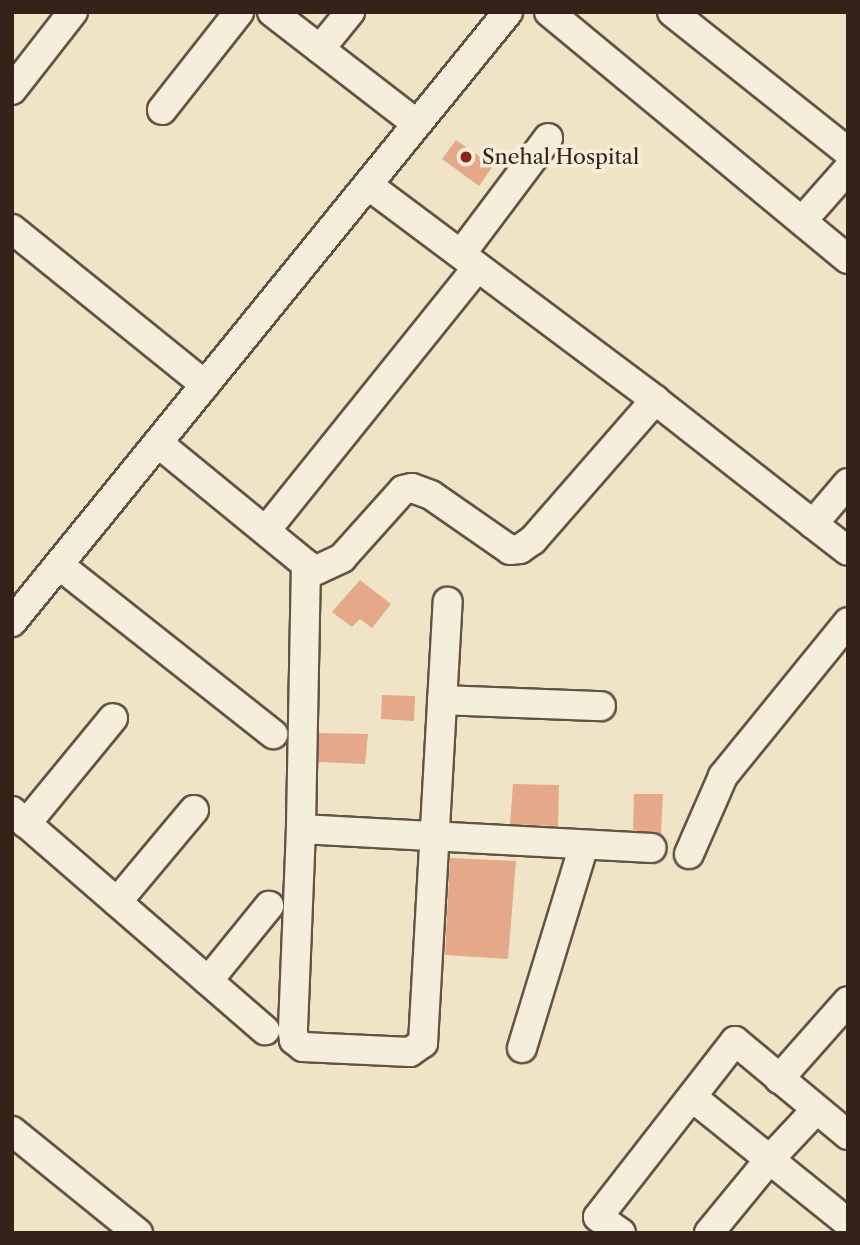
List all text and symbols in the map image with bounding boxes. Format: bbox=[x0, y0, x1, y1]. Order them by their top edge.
place label: Snehal Hospital bbox=[482, 144, 639, 170]
marker: Snehal Hospital bbox=[456, 147, 476, 167]

